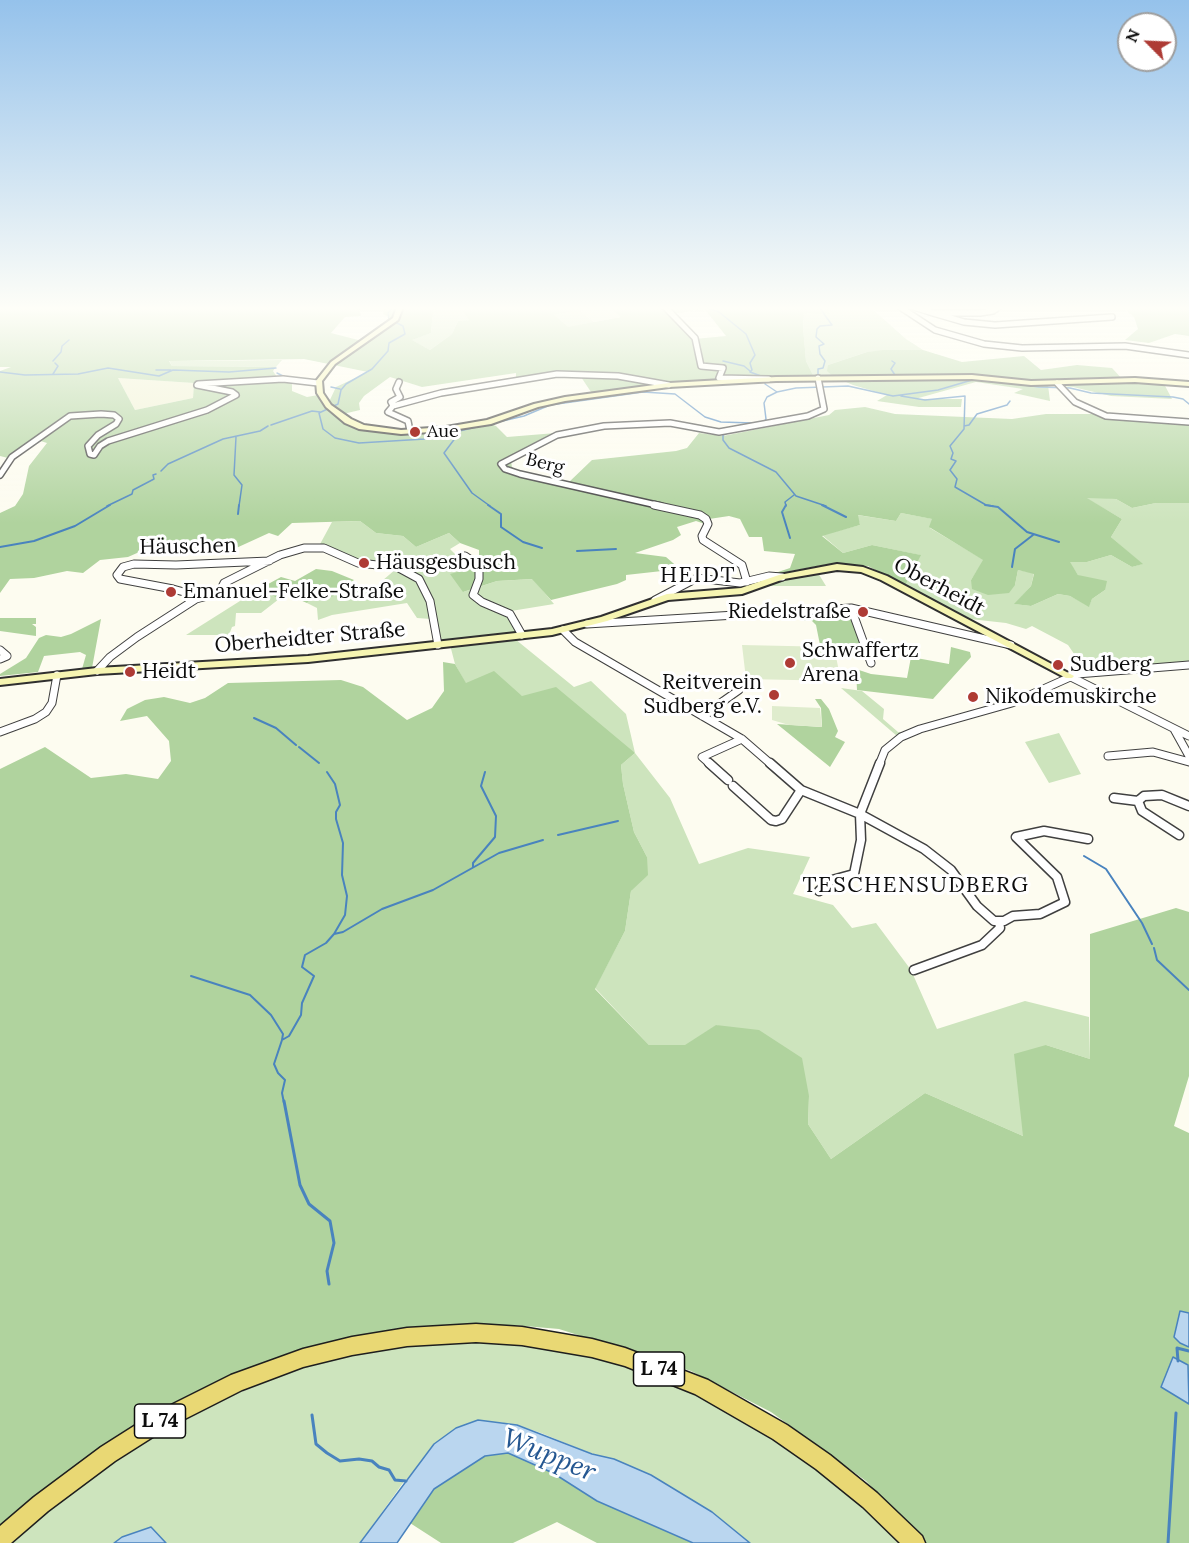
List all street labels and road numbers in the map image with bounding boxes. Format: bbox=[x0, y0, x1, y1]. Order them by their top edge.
street label: Berg bbox=[524, 449, 566, 479]
street label: Häuschen bbox=[139, 534, 237, 560]
street label: Oberheidt bbox=[889, 552, 989, 622]
street label: Oberheidter Straße bbox=[214, 617, 406, 659]
road number: L 74 bbox=[634, 1352, 684, 1386]
road number: L 74 bbox=[134, 1404, 186, 1438]

